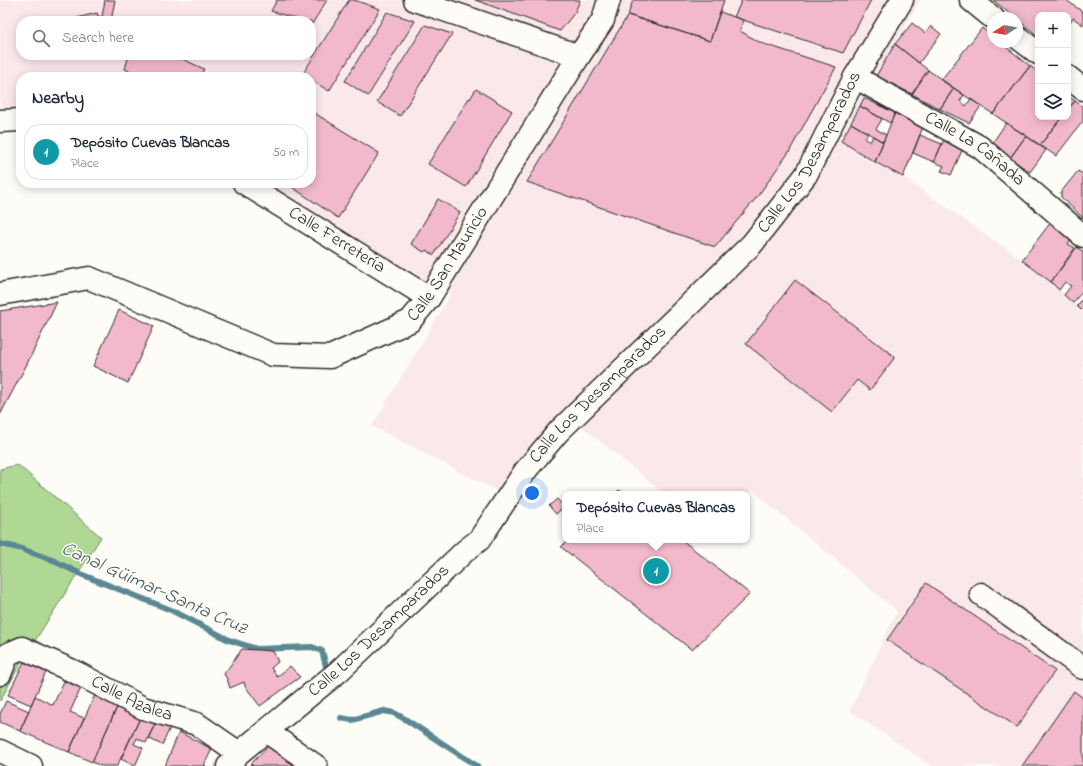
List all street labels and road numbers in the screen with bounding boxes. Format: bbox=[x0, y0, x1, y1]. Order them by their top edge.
street label: Calle Los Desamparados bbox=[752, 67, 869, 240]
street label: Calle La Cañada bbox=[920, 105, 1030, 193]
street label: Calle Ferretería bbox=[283, 200, 390, 281]
street label: Calle San Mauricio bbox=[401, 202, 495, 328]
street label: Calle Los Desamparados bbox=[524, 320, 673, 469]
street label: Calle Los Desamparados bbox=[303, 558, 456, 704]
street label: Calle Azalea bbox=[86, 670, 175, 729]

